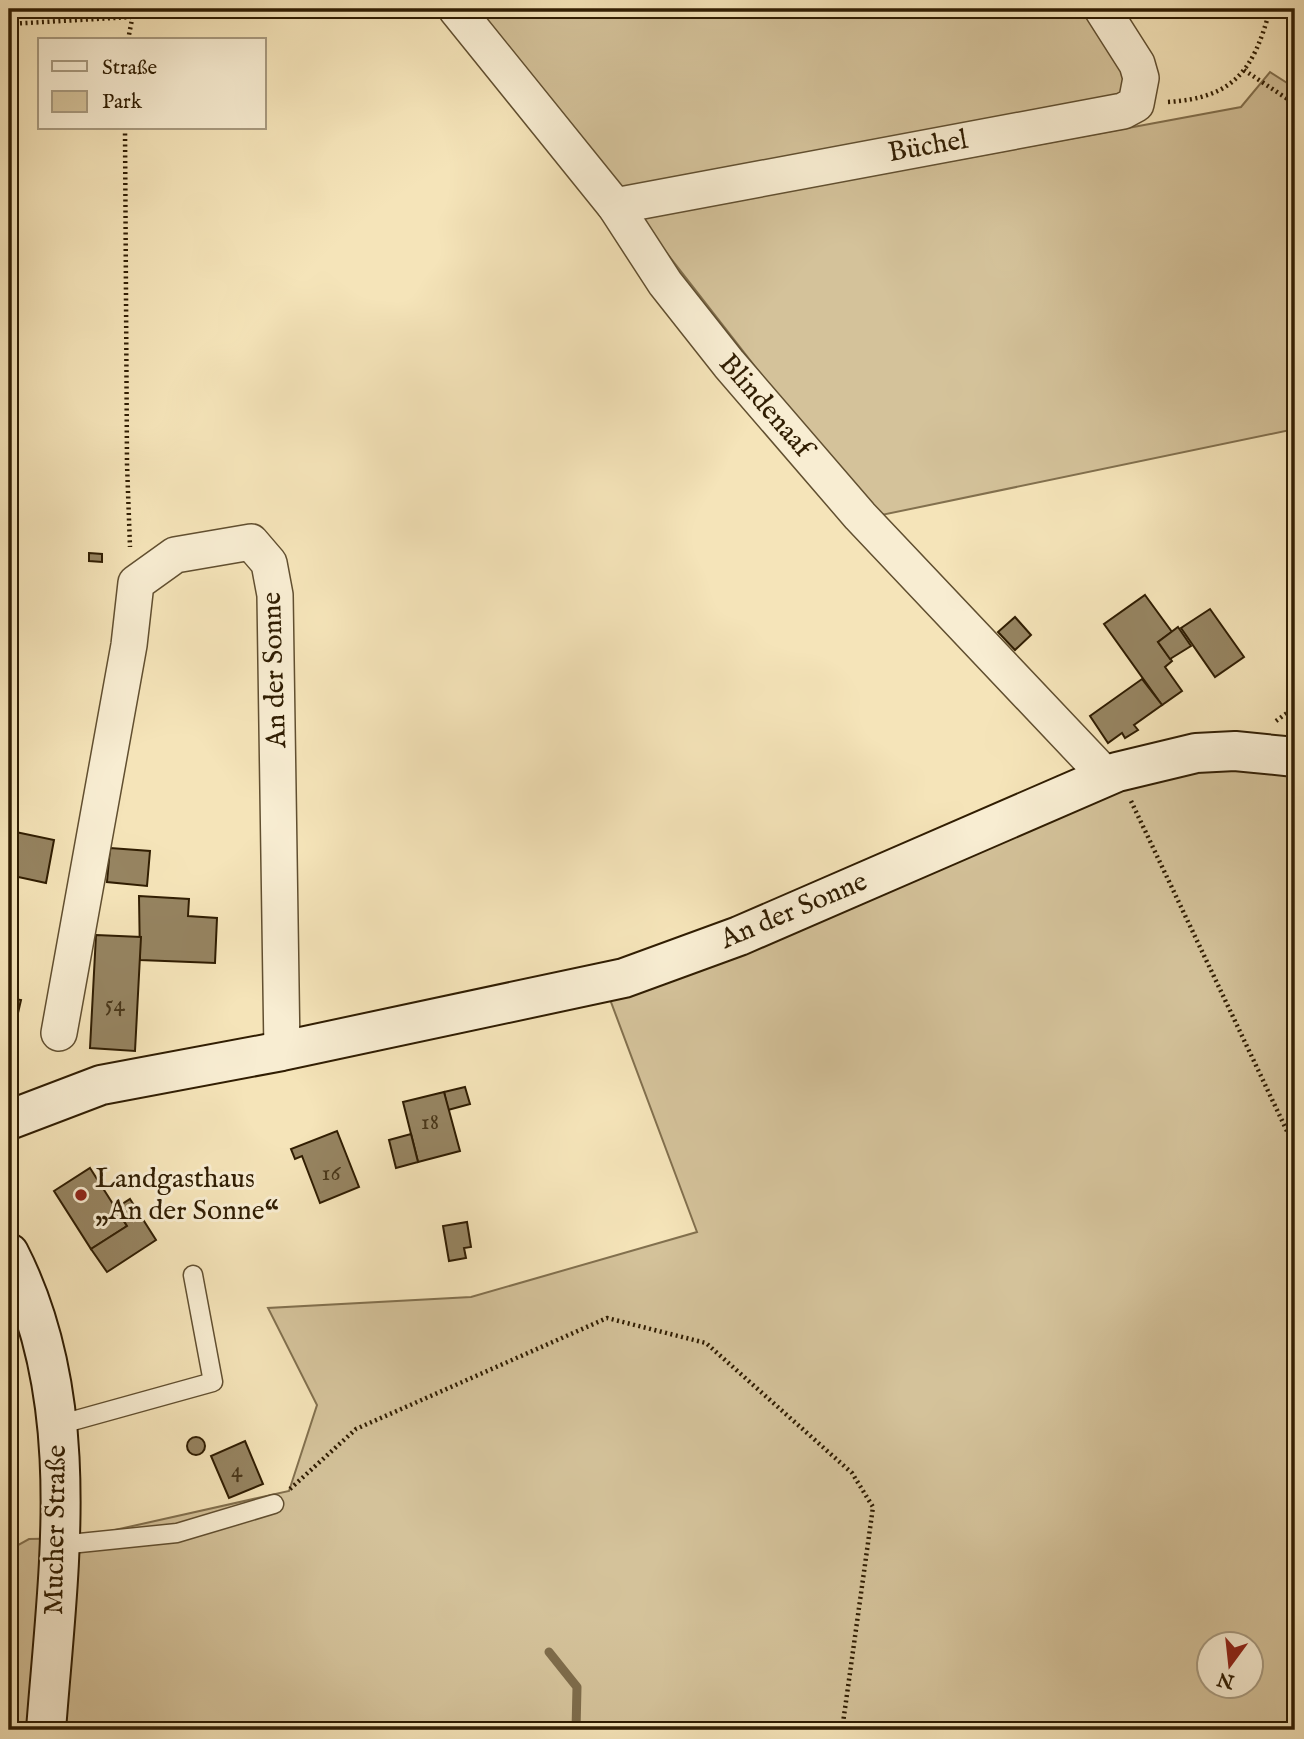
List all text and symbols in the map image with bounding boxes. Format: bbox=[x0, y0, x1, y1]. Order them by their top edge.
legend bbox=[38, 38, 266, 130]
text: Straße bbox=[102, 55, 158, 82]
text: Park bbox=[102, 89, 143, 116]
street label: Büchel bbox=[885, 123, 971, 171]
street label: Blindenaaf bbox=[711, 347, 823, 469]
street label: An der Sonne bbox=[255, 591, 295, 750]
street label: An der Sonne bbox=[714, 864, 873, 958]
house number: 54 bbox=[105, 989, 125, 1020]
house number: 18 bbox=[421, 1107, 439, 1138]
house number: 16 bbox=[321, 1158, 341, 1189]
place label: Landgasthaus „An der Sonne“ bbox=[95, 1162, 279, 1229]
marker: Landgasthaus „An der Sonne“ bbox=[73, 1187, 89, 1203]
street label: Mucher Straße bbox=[37, 1444, 75, 1615]
house number: 4 bbox=[231, 1455, 243, 1486]
north arrow bbox=[1196, 1630, 1266, 1700]
text: N bbox=[1215, 1666, 1238, 1693]

